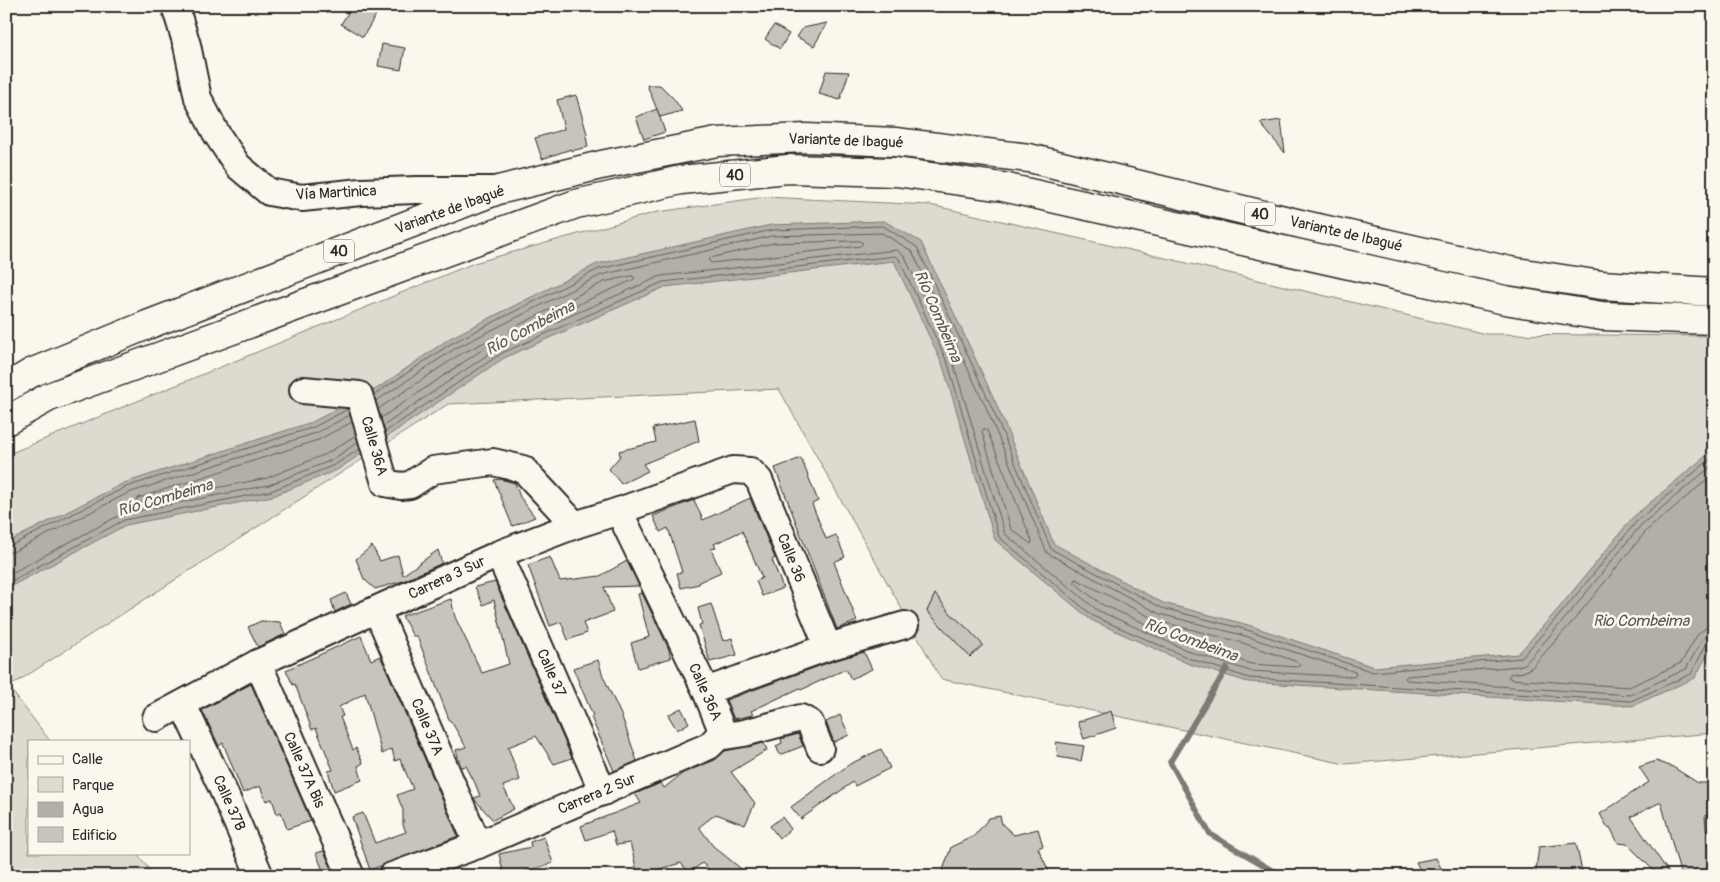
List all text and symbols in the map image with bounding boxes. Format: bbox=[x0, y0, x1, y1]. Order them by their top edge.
street label: Variante de Ibagué bbox=[788, 129, 904, 153]
road number: 40 bbox=[720, 164, 750, 186]
street label: Vía Martinica bbox=[295, 181, 377, 205]
street label: Variante de Ibagué bbox=[393, 181, 507, 239]
road number: 40 bbox=[1245, 202, 1275, 225]
street label: Variante de Ibagué bbox=[1288, 212, 1404, 256]
road number: 40 bbox=[324, 240, 354, 262]
water label: Río Combeima bbox=[910, 267, 967, 366]
water label: Río Combeima bbox=[482, 295, 579, 360]
street label: Calle 36A bbox=[356, 414, 392, 478]
water label: Río Combeima bbox=[115, 474, 216, 521]
street label: Calle 36 bbox=[773, 531, 809, 585]
street label: Carrera 3 Sur bbox=[405, 552, 489, 604]
water label: Rio Combeima bbox=[1593, 611, 1691, 631]
water label: Río Combeima bbox=[1142, 614, 1242, 667]
street label: Calle 37 bbox=[532, 646, 570, 700]
street label: Calle 36A bbox=[684, 660, 726, 724]
street label: Calle 37A bbox=[407, 696, 448, 759]
street label: Calle 37A Bis bbox=[279, 729, 329, 811]
legend bbox=[28, 740, 190, 854]
text: Calle bbox=[72, 750, 103, 769]
street label: Carrera 2 Sur bbox=[555, 769, 639, 819]
street label: Calle 37B bbox=[208, 772, 250, 834]
text: Parque bbox=[72, 776, 115, 795]
text: Agua bbox=[72, 800, 104, 819]
text: Edificio bbox=[72, 826, 117, 845]

